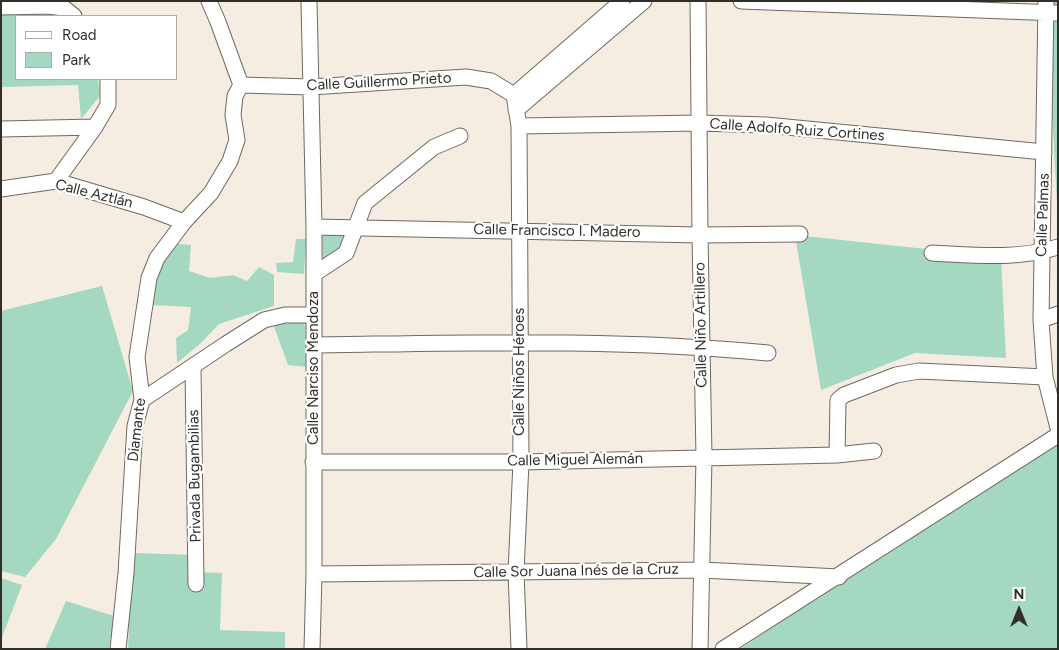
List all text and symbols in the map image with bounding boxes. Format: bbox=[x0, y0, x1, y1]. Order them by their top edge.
legend bbox=[15, 15, 178, 80]
text: Road bbox=[62, 26, 97, 44]
text: Park bbox=[62, 51, 91, 69]
street label: Calle Guillermo Prieto bbox=[306, 69, 452, 95]
street label: Calle Adolfo Ruiz Cortines bbox=[709, 115, 885, 145]
street label: Calle Palmas bbox=[1033, 173, 1053, 257]
street label: Calle Aztlán bbox=[53, 176, 135, 212]
street label: Calle Francisco I. Madero bbox=[473, 221, 641, 241]
street label: Calle Niño Artillero bbox=[691, 262, 711, 388]
street label: Calle Narciso Mendoza bbox=[305, 291, 323, 445]
street label: Calle Niños Héroes bbox=[511, 308, 529, 436]
street label: Diamante bbox=[124, 397, 150, 463]
street label: Privada Bugambilias bbox=[185, 409, 205, 543]
street label: Calle Miguel Alemán bbox=[507, 450, 643, 470]
street label: Calle Sor Juana Inés de la Cruz bbox=[473, 560, 679, 582]
north arrow bbox=[994, 585, 1044, 635]
text: N bbox=[1014, 586, 1024, 603]

